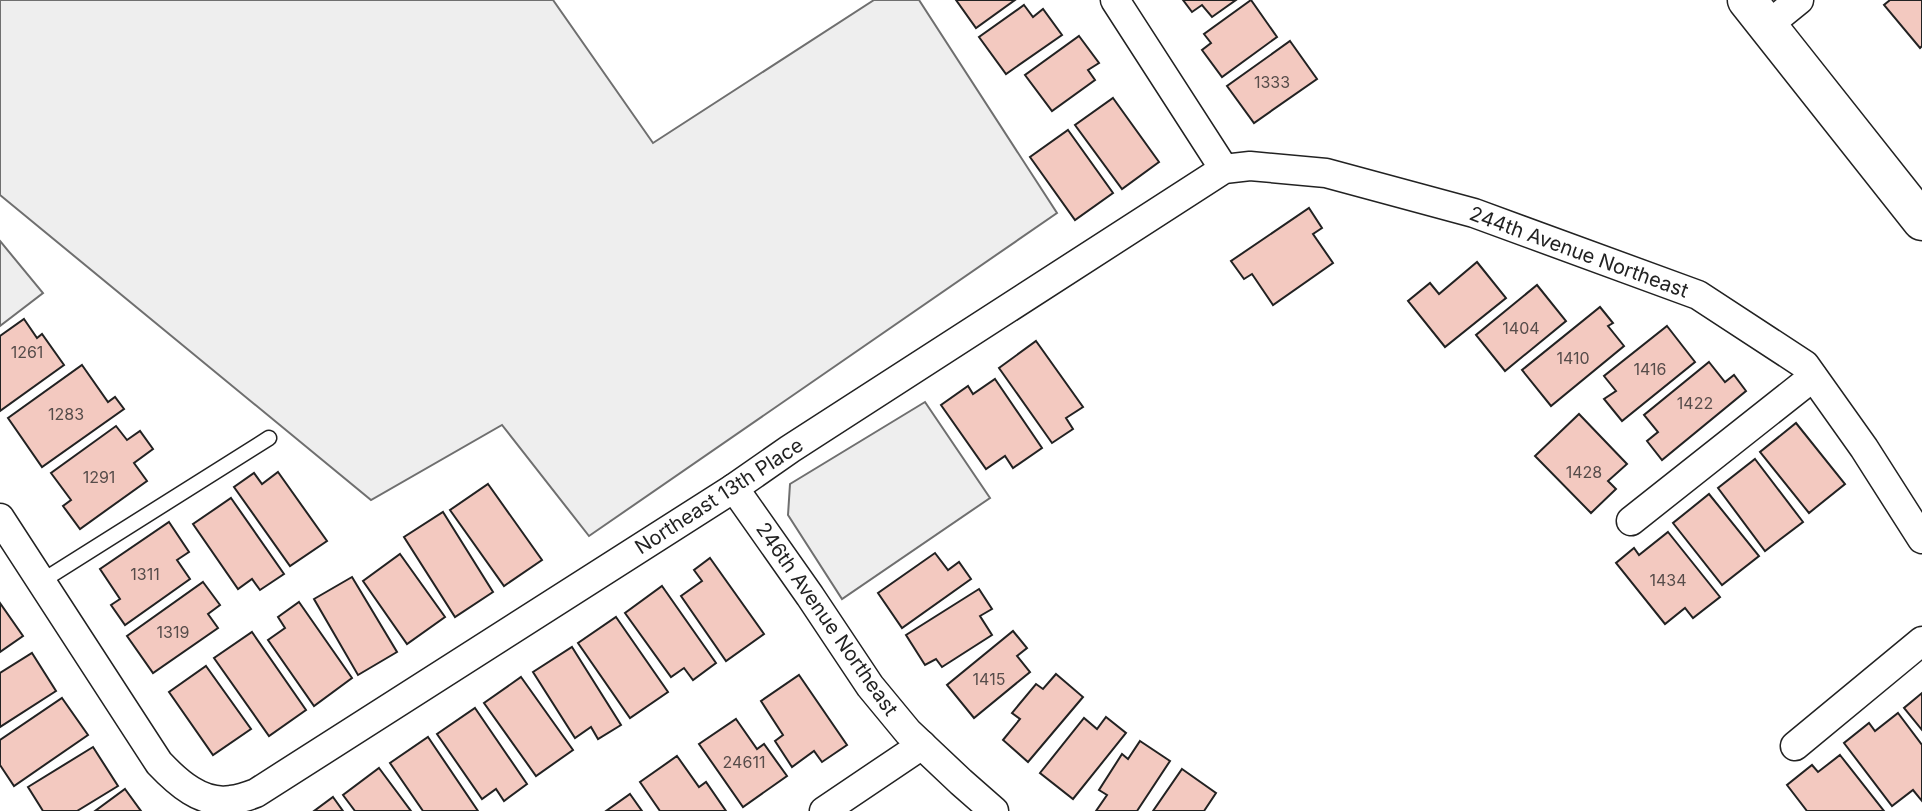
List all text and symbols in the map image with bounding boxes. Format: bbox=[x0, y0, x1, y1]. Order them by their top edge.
house number: 1333 bbox=[1254, 72, 1290, 92]
street label: 244th Avenue Northeast bbox=[1466, 201, 1692, 303]
house number: 1404 bbox=[1502, 318, 1540, 338]
house number: 1261 bbox=[11, 342, 43, 362]
house number: 1410 bbox=[1556, 348, 1590, 368]
house number: 1416 bbox=[1634, 359, 1666, 379]
house number: 1422 bbox=[1677, 393, 1713, 413]
house number: 1283 bbox=[48, 404, 84, 424]
street label: Northeast 13th Place bbox=[630, 433, 808, 559]
house number: 1428 bbox=[1566, 462, 1602, 482]
house number: 1291 bbox=[83, 467, 115, 487]
street label: 246th Avenue Northeast bbox=[751, 518, 903, 721]
house number: 1311 bbox=[130, 564, 160, 584]
house number: 1434 bbox=[1649, 570, 1687, 590]
house number: 1319 bbox=[157, 622, 189, 642]
house number: 1415 bbox=[973, 669, 1005, 689]
house number: 24611 bbox=[723, 752, 765, 772]

